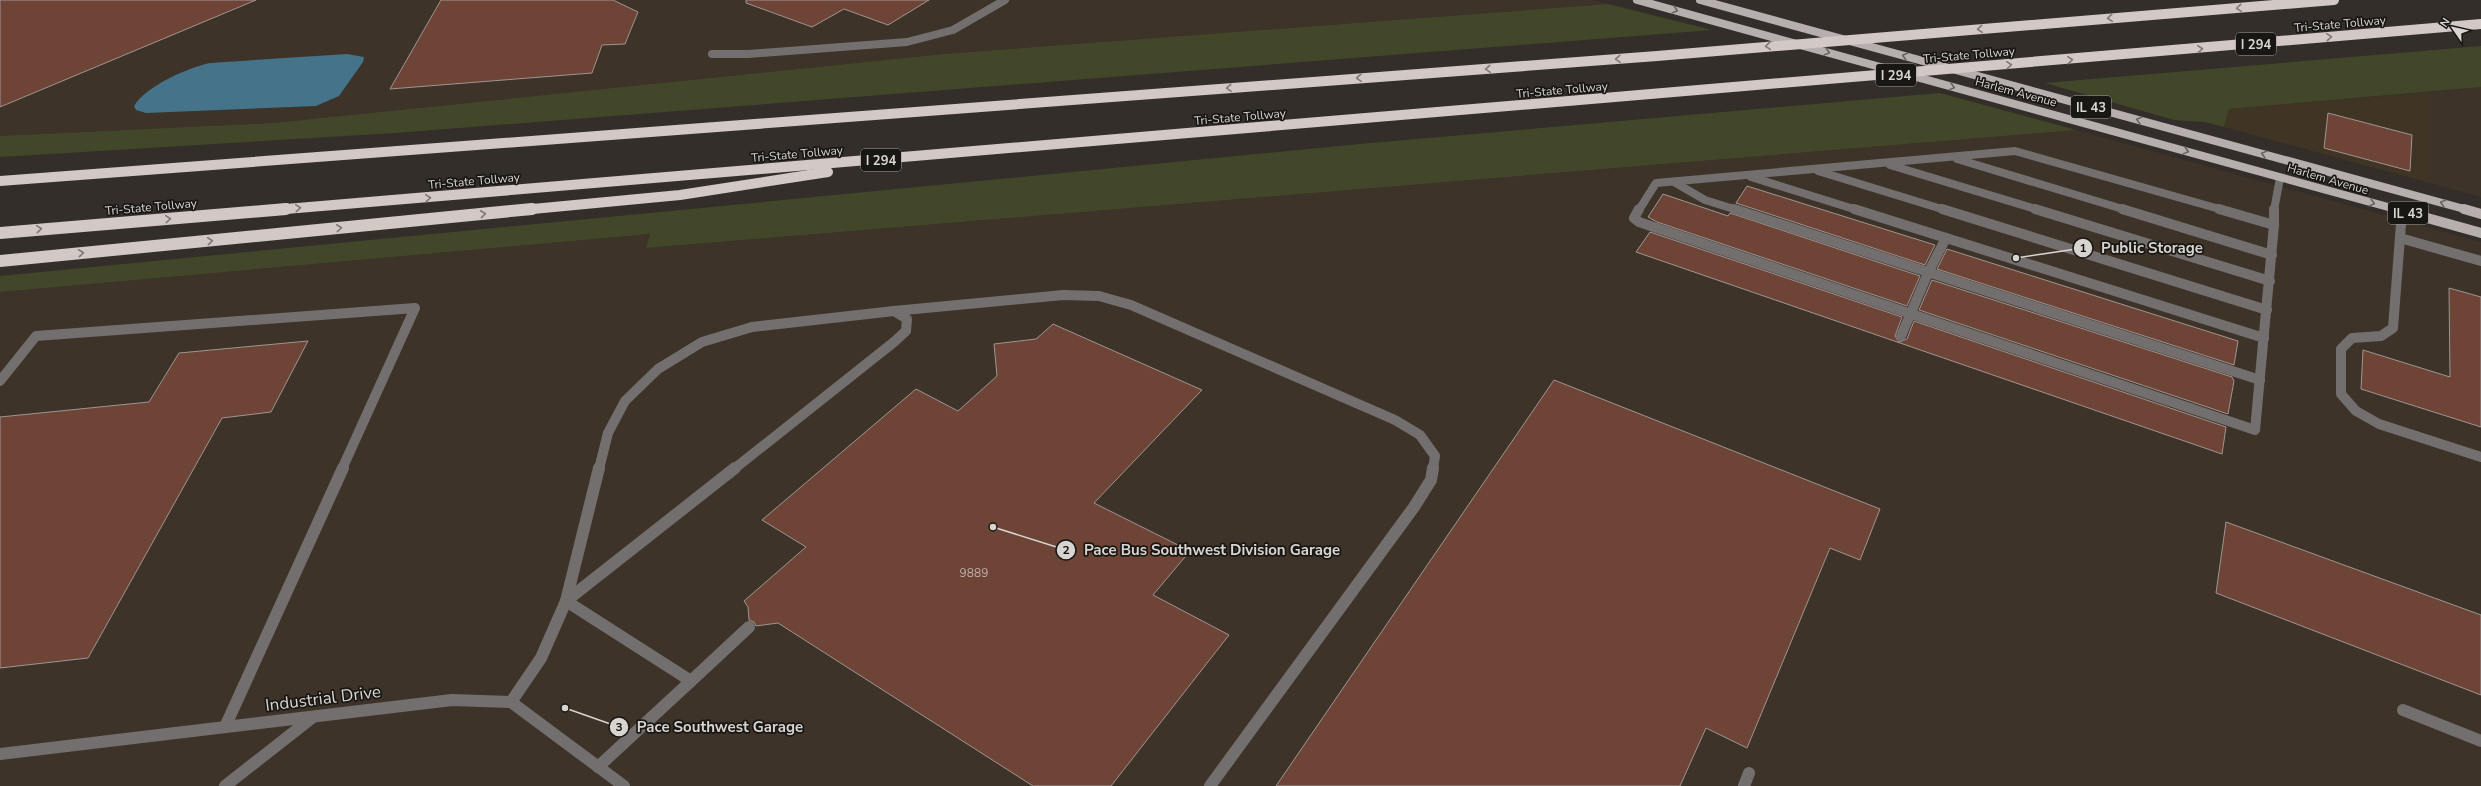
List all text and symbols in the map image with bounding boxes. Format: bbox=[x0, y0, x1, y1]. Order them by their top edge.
one-way arrow bbox=[2236, 3, 2242, 12]
one-way arrow bbox=[1671, 6, 1678, 14]
north arrow bbox=[2433, 8, 2473, 48]
street label: Tri-State Tollway bbox=[2293, 12, 2387, 36]
one-way arrow bbox=[2106, 14, 2113, 23]
text: N bbox=[2437, 15, 2454, 30]
one-way arrow bbox=[1977, 24, 1983, 33]
road number: I 294 bbox=[2236, 33, 2276, 55]
one-way arrow bbox=[2326, 33, 2332, 42]
one-way arrow bbox=[1765, 42, 1771, 51]
street label: Tri-State Tollway bbox=[1922, 43, 2016, 67]
one-way arrow bbox=[2197, 44, 2203, 53]
one-way arrow bbox=[1824, 48, 1830, 56]
one-way arrow bbox=[1902, 52, 1909, 61]
one-way arrow bbox=[1615, 54, 1621, 63]
one-way arrow bbox=[2067, 56, 2073, 65]
one-way arrow bbox=[2006, 61, 2012, 70]
one-way arrow bbox=[1485, 64, 1492, 73]
road number: I 294 bbox=[1876, 64, 1916, 86]
street label: Harlem Avenue bbox=[1973, 73, 2059, 111]
one-way arrow bbox=[1356, 74, 1362, 83]
street label: Tri-State Tollway bbox=[1515, 78, 1609, 102]
one-way arrow bbox=[1949, 82, 1956, 91]
one-way arrow bbox=[1226, 84, 1232, 93]
road number: IL 43 bbox=[2071, 96, 2111, 118]
street label: Tri-State Tollway bbox=[1193, 105, 1287, 129]
one-way arrow bbox=[2135, 116, 2142, 125]
street label: Tri-State Tollway bbox=[750, 142, 844, 166]
one-way arrow bbox=[2182, 147, 2189, 155]
road number: I 294 bbox=[861, 149, 901, 171]
one-way arrow bbox=[2261, 150, 2268, 159]
street label: Harlem Avenue bbox=[2285, 160, 2371, 198]
street label: Tri-State Tollway bbox=[427, 169, 521, 193]
one-way arrow bbox=[425, 193, 431, 202]
street label: Tri-State Tollway bbox=[104, 195, 198, 219]
one-way arrow bbox=[2368, 198, 2375, 207]
one-way arrow bbox=[2440, 199, 2447, 208]
road number: IL 43 bbox=[2388, 202, 2428, 224]
one-way arrow bbox=[295, 204, 301, 213]
one-way arrow bbox=[480, 210, 486, 219]
one-way arrow bbox=[165, 214, 171, 223]
one-way arrow bbox=[336, 224, 342, 233]
one-way arrow bbox=[36, 225, 42, 234]
callout: Public Storage bbox=[2073, 235, 2211, 262]
one-way arrow bbox=[207, 237, 213, 246]
text: Public Storage bbox=[2101, 238, 2203, 258]
text: 1 bbox=[2079, 240, 2087, 256]
one-way arrow bbox=[78, 249, 84, 258]
callout: Pace Bus Southwest Division Garage bbox=[1056, 536, 1349, 563]
text: Pace Bus Southwest Division Garage bbox=[1084, 540, 1340, 560]
text: 2 bbox=[1062, 542, 1070, 558]
house number: 9889 bbox=[960, 565, 988, 581]
street label: Industrial Drive bbox=[264, 680, 382, 717]
callout: Pace Southwest Garage bbox=[609, 713, 811, 740]
text: Pace Southwest Garage bbox=[637, 717, 803, 737]
text: 3 bbox=[615, 719, 623, 735]

